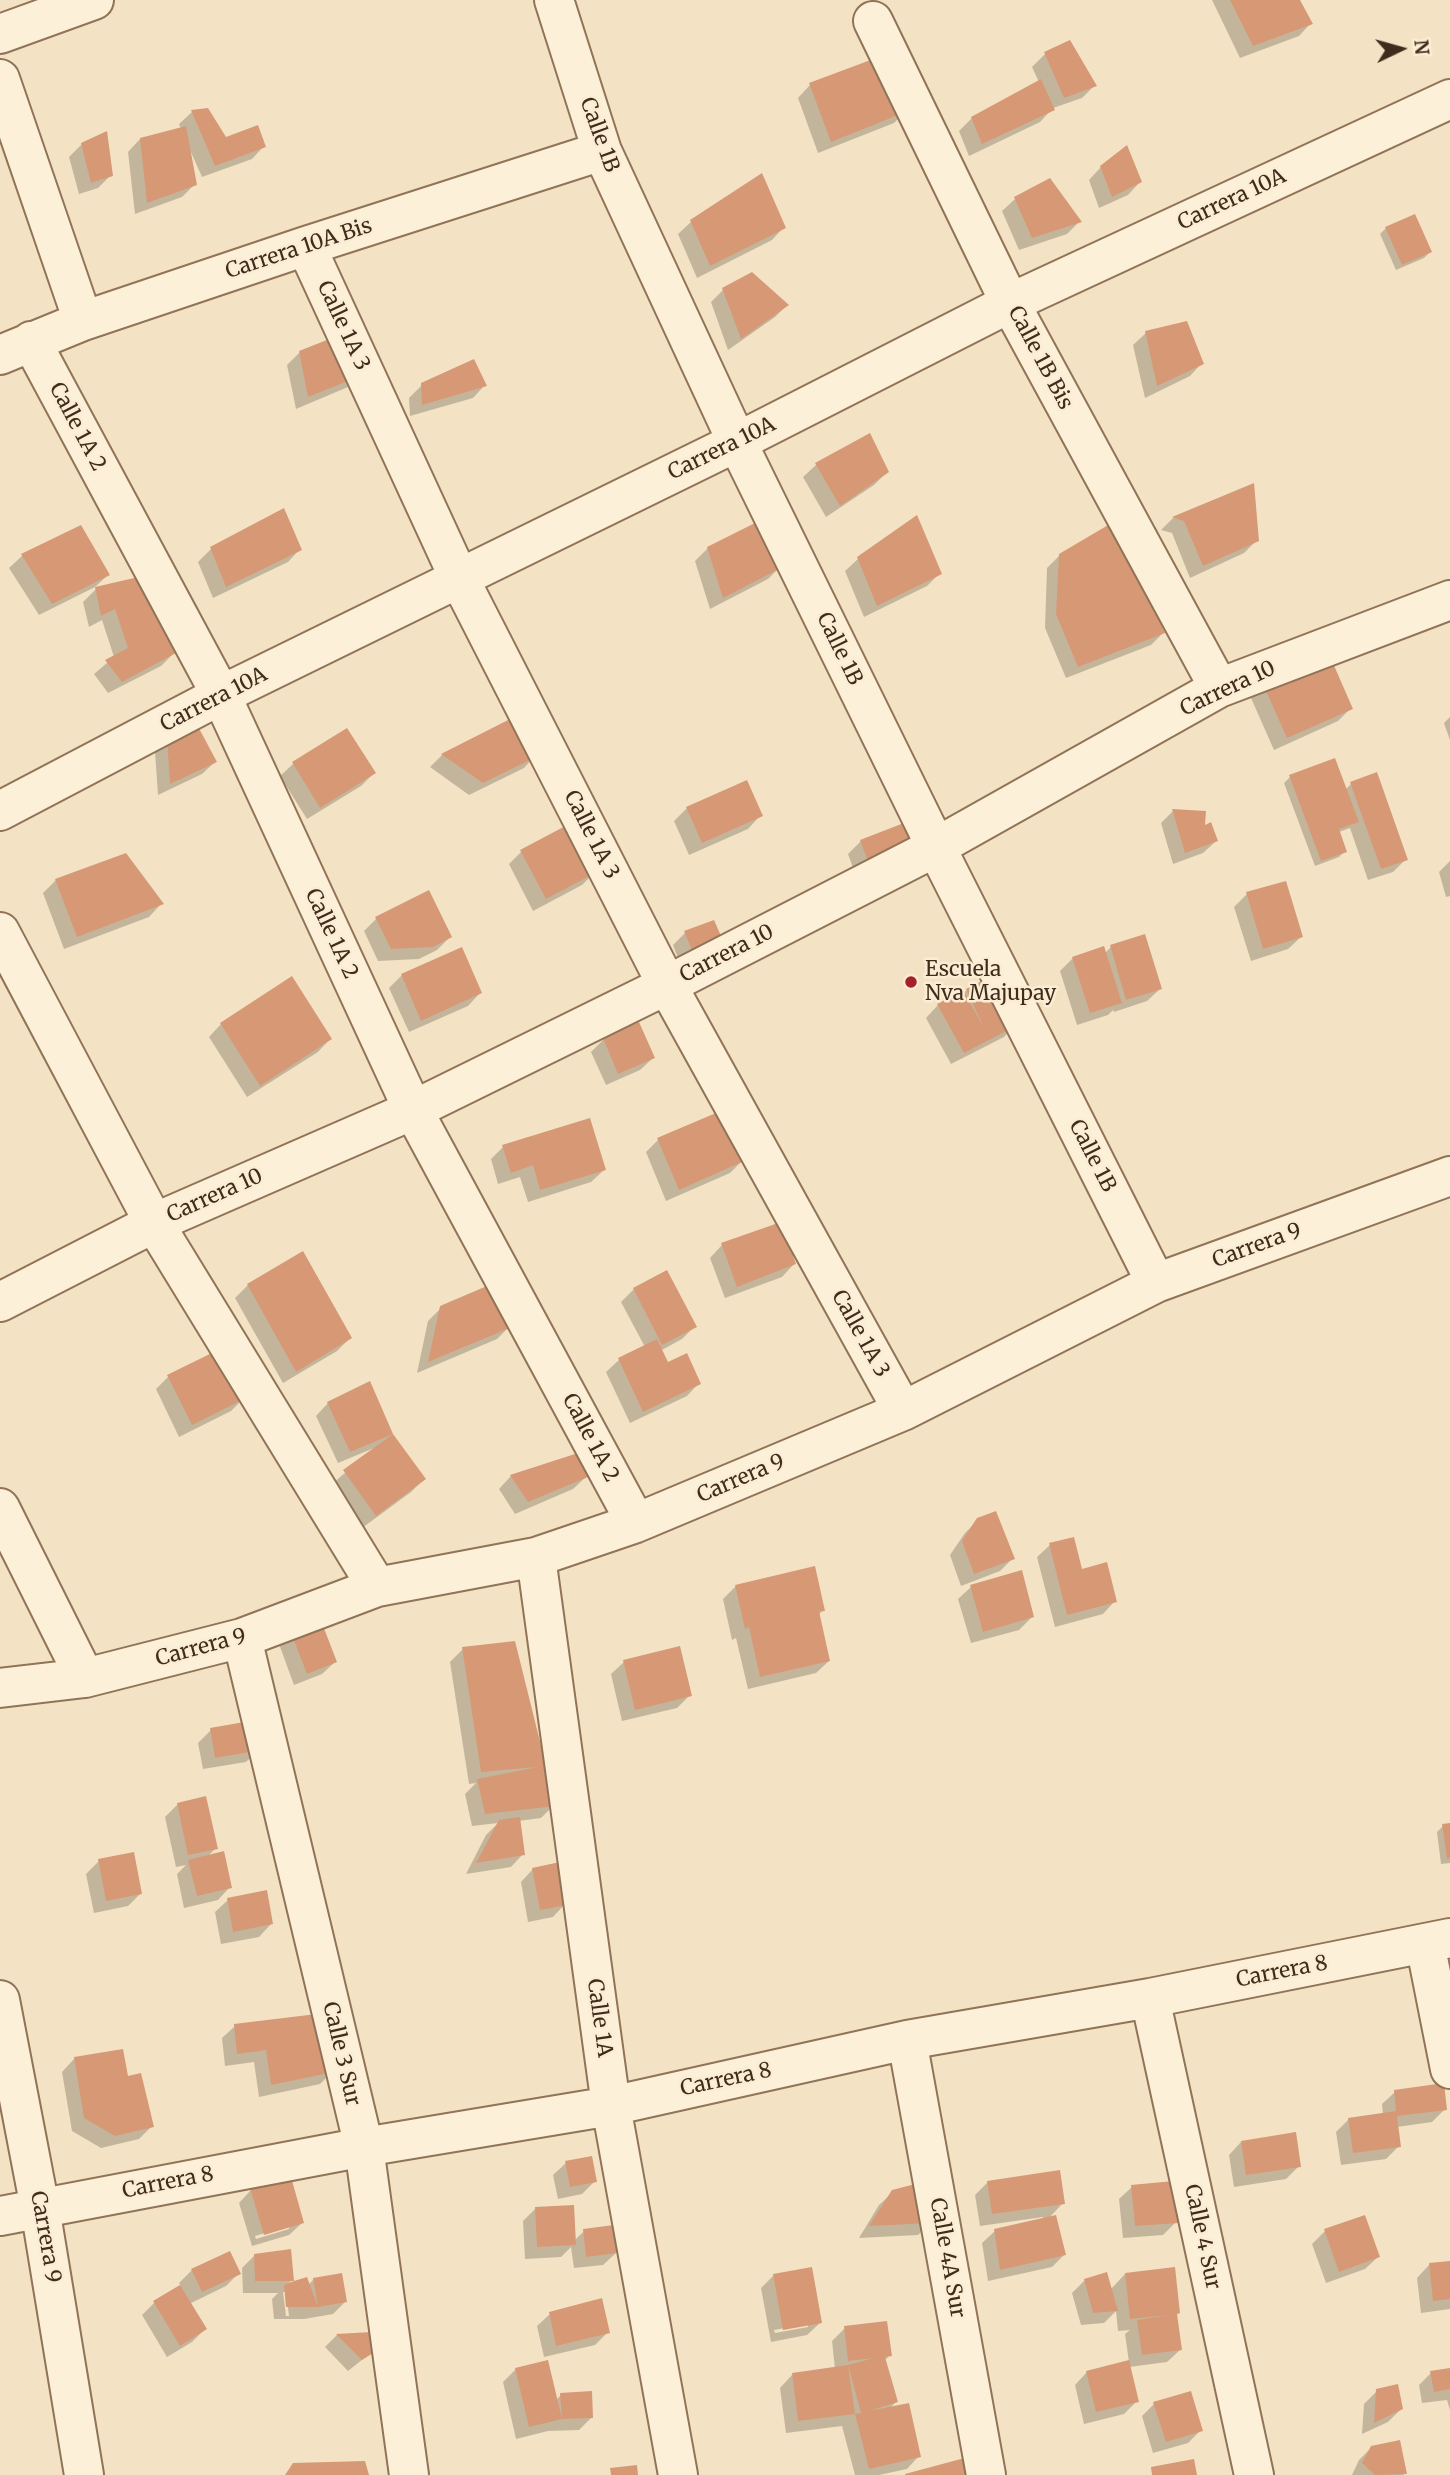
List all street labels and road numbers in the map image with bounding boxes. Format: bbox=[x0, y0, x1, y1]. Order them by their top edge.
street label: Calle 1B bbox=[574, 94, 624, 176]
street label: Carrera 10A bbox=[1174, 164, 1290, 236]
street label: Carrera 10A Bis bbox=[223, 213, 375, 285]
street label: Calle 1A 3 bbox=[311, 277, 375, 375]
street label: Calle 1B Bis bbox=[1002, 302, 1078, 414]
street label: Calle 1A 2 bbox=[43, 379, 111, 475]
street label: Carrera 10A bbox=[664, 412, 780, 486]
street label: Calle 1B bbox=[811, 609, 867, 689]
street label: Carrera 10 bbox=[1176, 656, 1280, 722]
street label: Carrera 10A bbox=[156, 662, 272, 738]
street label: Calle 1A 3 bbox=[558, 787, 624, 883]
street label: Calle 1A 2 bbox=[299, 885, 363, 983]
street label: Carrera 10 bbox=[676, 920, 778, 988]
street label: Calle 1B bbox=[1063, 1116, 1121, 1196]
street label: Carrera 10 bbox=[163, 1164, 267, 1228]
street label: Carrera 9 bbox=[1209, 1218, 1305, 1274]
street label: Calle 1A 3 bbox=[826, 1286, 894, 1382]
street label: Calle 1A 2 bbox=[556, 1390, 624, 1486]
street label: Carrera 9 bbox=[693, 1449, 789, 1509]
street label: Carrera 9 bbox=[153, 1624, 249, 1672]
street label: Carrera 8 bbox=[1234, 1951, 1330, 1993]
street label: Calle 1A bbox=[581, 1977, 617, 2059]
street label: Calle 3 Sur bbox=[317, 2000, 365, 2108]
street label: Carrera 8 bbox=[678, 2058, 774, 2102]
street label: Carrera 8 bbox=[120, 2162, 216, 2204]
street label: Calle 4 Sur bbox=[1179, 2182, 1225, 2292]
street label: Carrera 9 bbox=[25, 2189, 65, 2285]
street label: Calle 4A Sur bbox=[924, 2196, 970, 2320]

